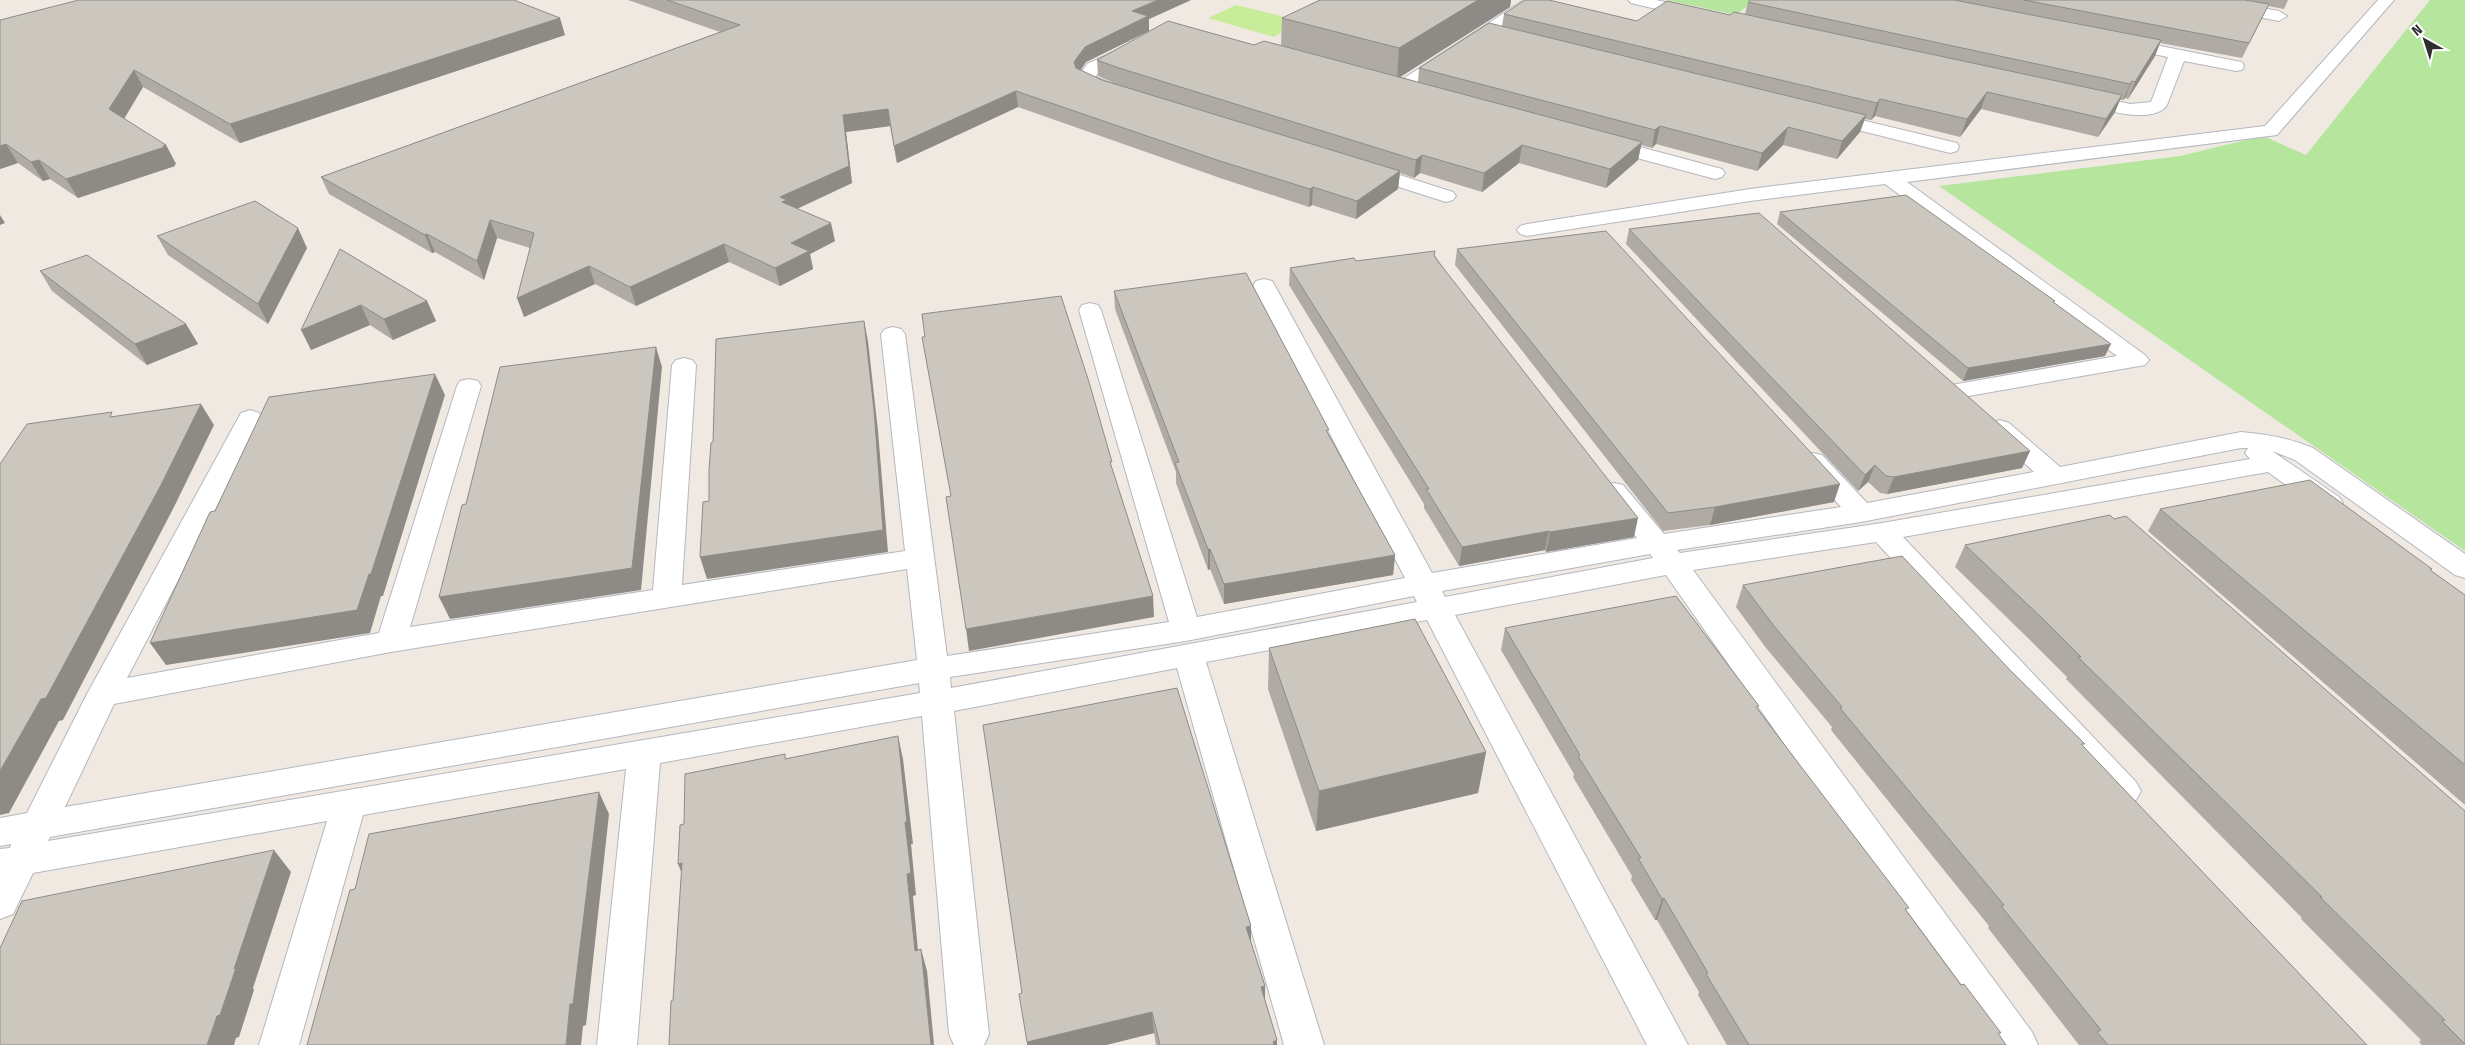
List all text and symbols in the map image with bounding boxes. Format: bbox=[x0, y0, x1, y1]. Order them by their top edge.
north arrow bbox=[2400, 15, 2450, 65]
text: N bbox=[2409, 21, 2426, 40]

